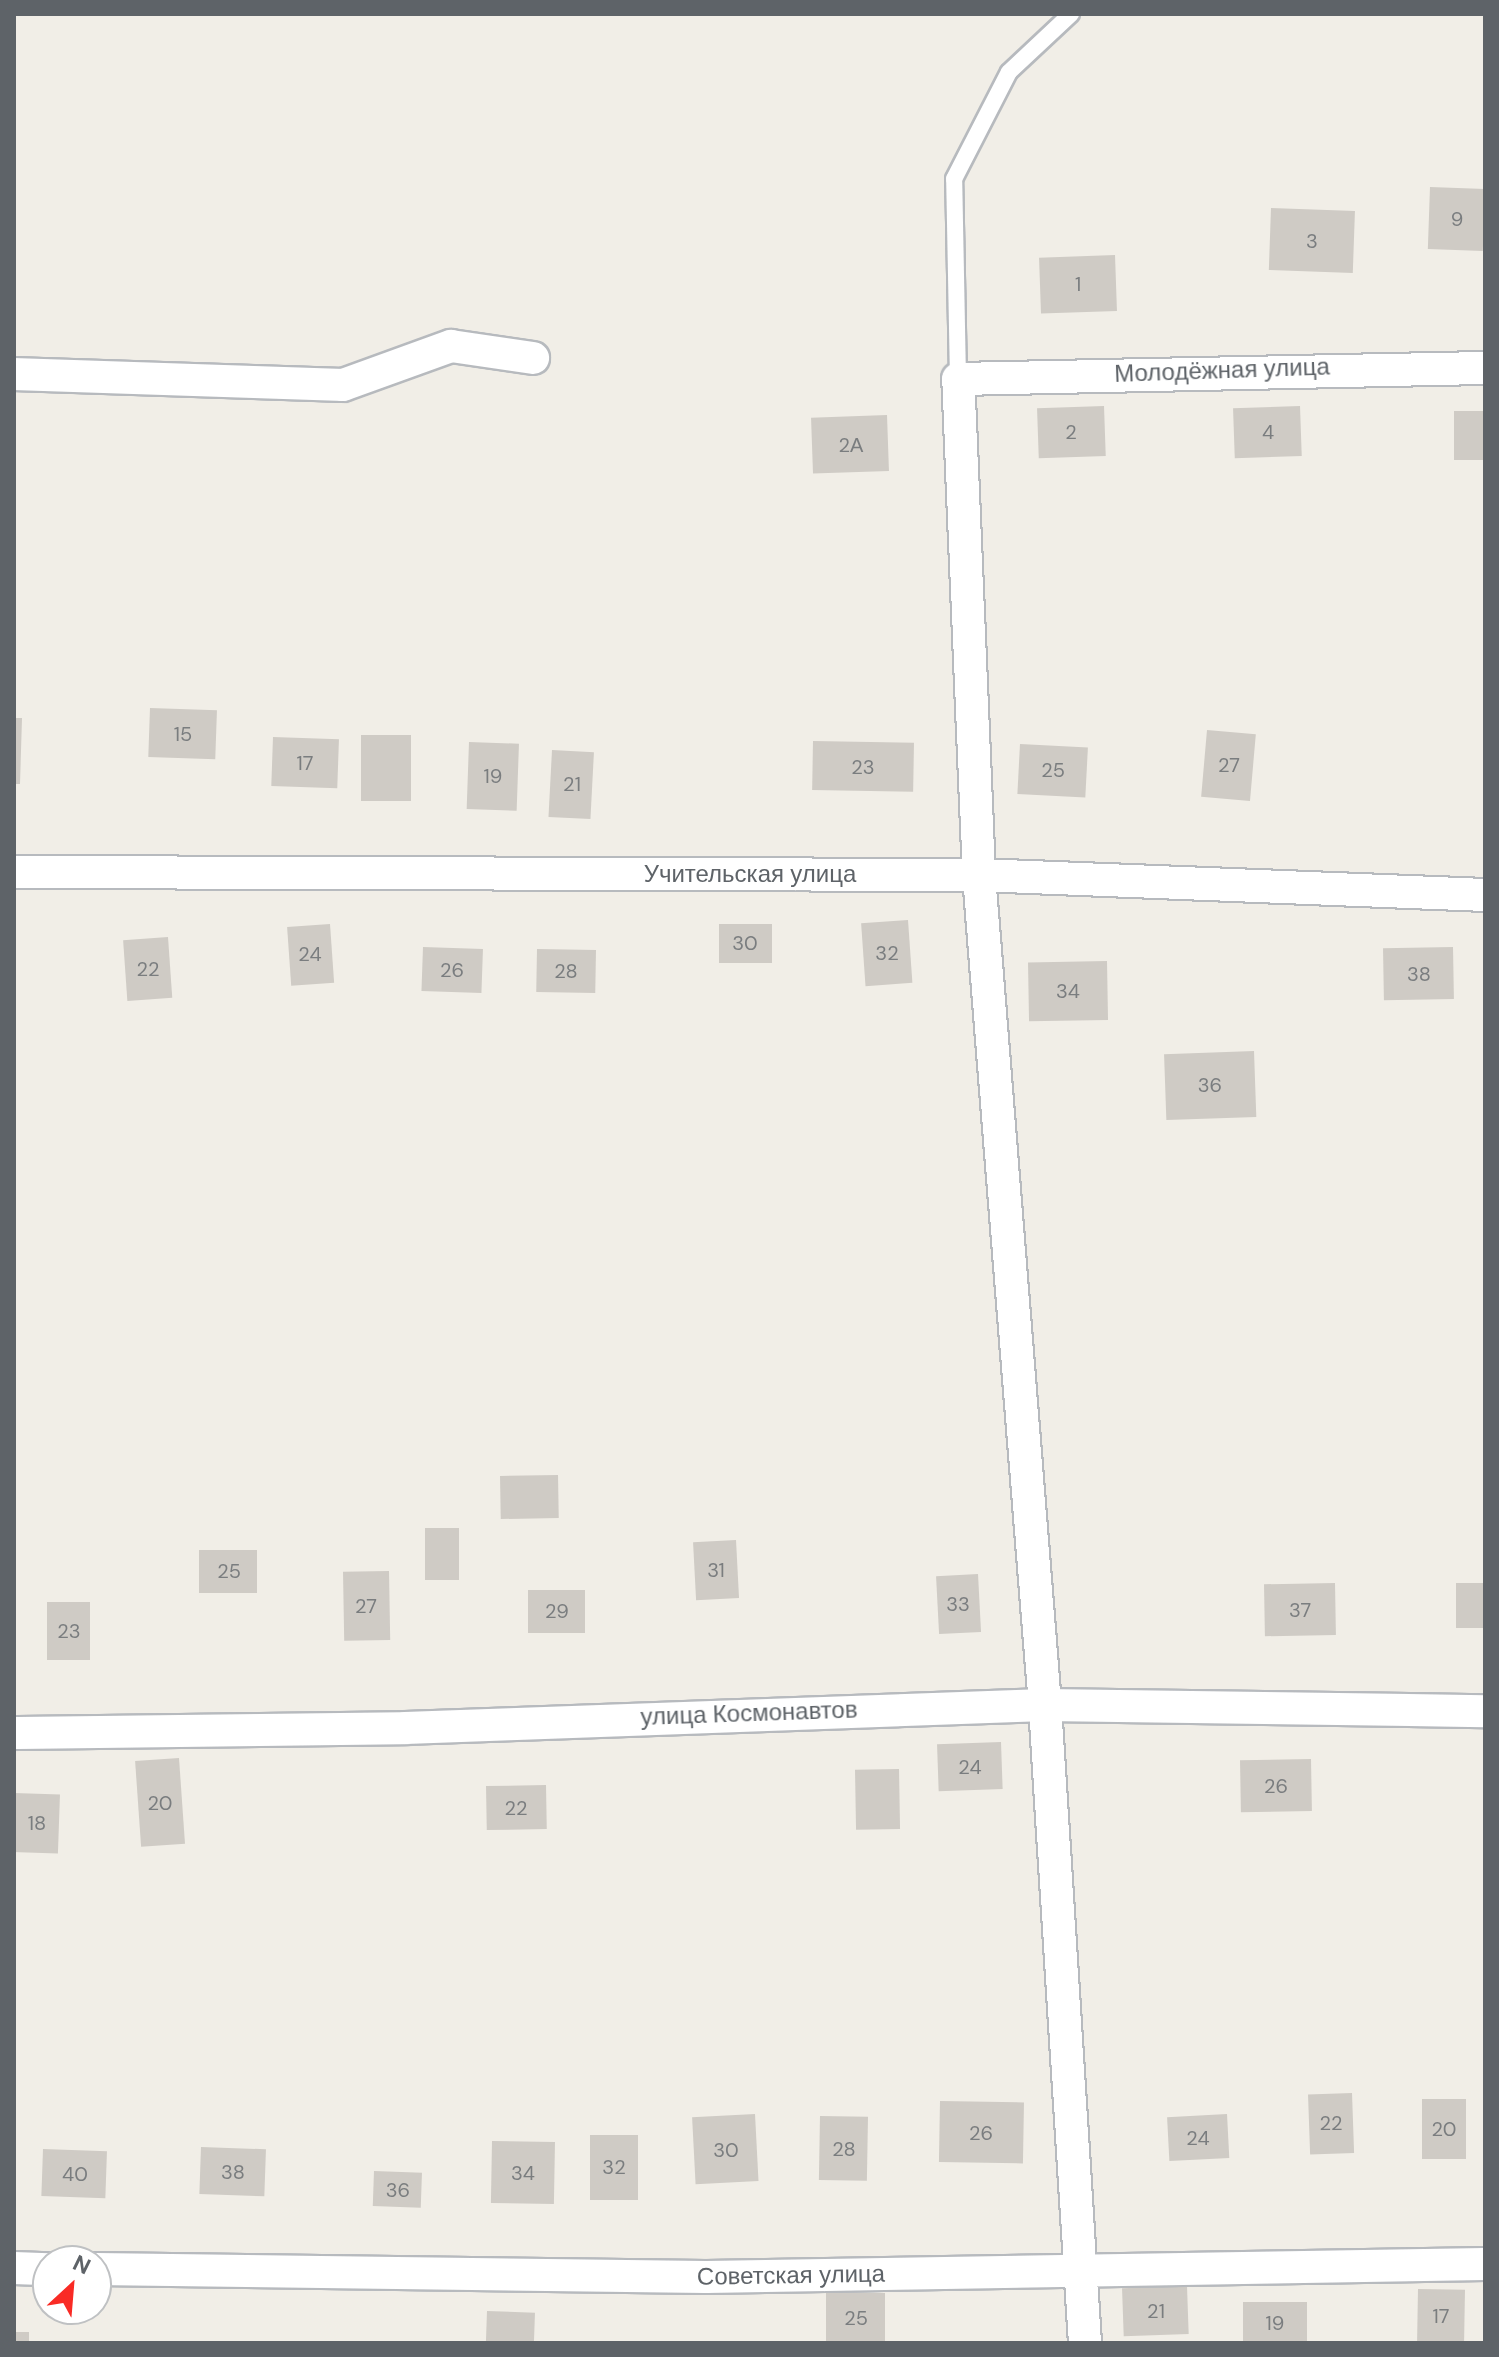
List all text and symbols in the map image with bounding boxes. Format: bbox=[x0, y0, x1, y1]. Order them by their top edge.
house number: 9 bbox=[1451, 207, 1463, 231]
house number: 3 bbox=[1306, 229, 1318, 253]
house number: 1 bbox=[1075, 272, 1081, 296]
street label: Молодёжная улица bbox=[1114, 352, 1330, 388]
house number: 2 bbox=[1065, 420, 1077, 444]
house number: 4 bbox=[1262, 420, 1274, 444]
house number: 2А bbox=[839, 433, 863, 457]
house number: 15 bbox=[174, 722, 192, 746]
house number: 17 bbox=[297, 751, 313, 775]
house number: 27 bbox=[1218, 753, 1240, 777]
house number: 23 bbox=[851, 755, 875, 779]
house number: 25 bbox=[1041, 758, 1065, 782]
house number: 19 bbox=[484, 764, 502, 788]
house number: 21 bbox=[563, 772, 581, 796]
street label: Учительская улица bbox=[644, 860, 856, 888]
house number: 30 bbox=[732, 931, 758, 955]
house number: 32 bbox=[875, 941, 899, 965]
house number: 24 bbox=[298, 942, 322, 966]
house number: 22 bbox=[136, 957, 160, 981]
house number: 26 bbox=[440, 958, 464, 982]
house number: 28 bbox=[554, 959, 578, 983]
house number: 38 bbox=[1407, 962, 1431, 986]
house number: 34 bbox=[1056, 979, 1080, 1003]
house number: 36 bbox=[1198, 1073, 1222, 1097]
house number: 31 bbox=[707, 1558, 725, 1582]
house number: 25 bbox=[217, 1559, 241, 1583]
house number: 33 bbox=[946, 1592, 970, 1616]
house number: 27 bbox=[355, 1594, 377, 1618]
house number: 37 bbox=[1289, 1598, 1311, 1622]
house number: 29 bbox=[545, 1599, 569, 1623]
house number: 23 bbox=[57, 1619, 81, 1643]
street label: улица Космонавтов bbox=[640, 1695, 858, 1731]
house number: 24 bbox=[958, 1755, 982, 1779]
house number: 26 bbox=[1264, 1774, 1288, 1798]
house number: 20 bbox=[148, 1791, 172, 1815]
house number: 22 bbox=[504, 1796, 528, 1820]
house number: 18 bbox=[28, 1811, 46, 1835]
house number: 22 bbox=[1319, 2111, 1343, 2135]
house number: 20 bbox=[1432, 2117, 1456, 2141]
house number: 26 bbox=[969, 2121, 993, 2145]
house number: 24 bbox=[1186, 2126, 1210, 2150]
house number: 28 bbox=[832, 2137, 856, 2161]
house number: 30 bbox=[713, 2138, 739, 2162]
house number: 32 bbox=[602, 2155, 626, 2179]
house number: 38 bbox=[221, 2160, 245, 2184]
house number: 34 bbox=[511, 2161, 535, 2185]
house number: 40 bbox=[62, 2162, 88, 2186]
house number: 36 bbox=[386, 2178, 410, 2202]
north arrow bbox=[32, 2245, 112, 2325]
text: N bbox=[68, 2248, 95, 2281]
street label: Советская улица bbox=[697, 2259, 885, 2291]
house number: 21 bbox=[1147, 2299, 1165, 2323]
house number: 17 bbox=[1433, 2304, 1449, 2328]
house number: 25 bbox=[844, 2306, 868, 2330]
house number: 19 bbox=[1266, 2311, 1284, 2335]

